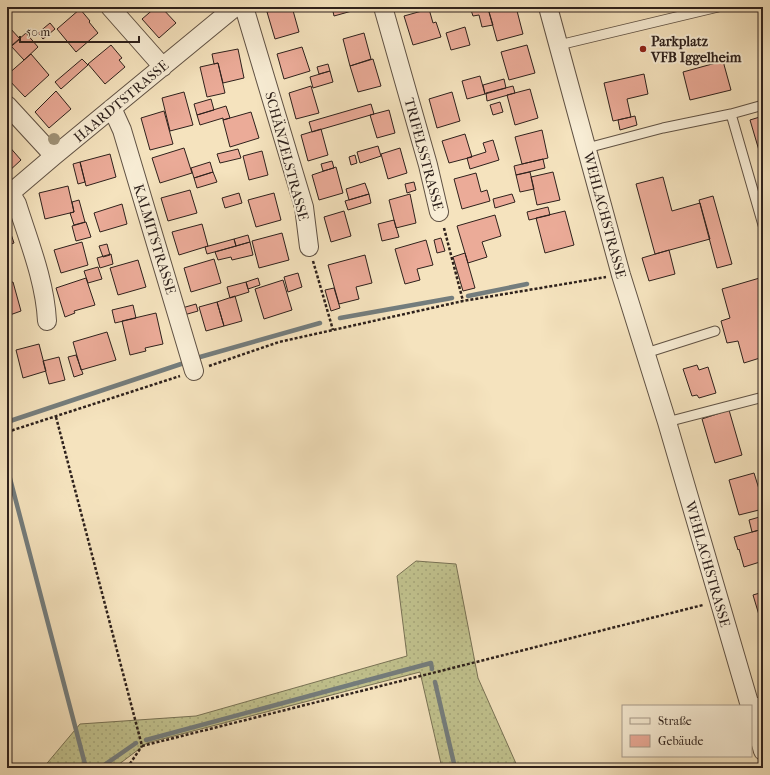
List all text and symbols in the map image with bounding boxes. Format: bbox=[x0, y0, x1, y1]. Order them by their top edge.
scale bar bbox=[20, 18, 139, 44]
text: 50 m bbox=[26, 25, 50, 39]
place label: Parkplatz VFB Iggelheim bbox=[650, 33, 742, 66]
marker: Parkplatz VFB Iggelheim bbox=[638, 44, 648, 54]
street label: HAARDTSTRASSE bbox=[71, 57, 172, 146]
street label: SCHÄNZELSTRASSE bbox=[261, 90, 312, 223]
street label: TRIFELSSTRASSE bbox=[400, 96, 447, 213]
street label: WEHLACHSTRASSE bbox=[579, 149, 630, 281]
street label: KALMITSTRASSE bbox=[130, 182, 179, 297]
street label: WEHLACHSTRASSE bbox=[681, 498, 734, 629]
legend bbox=[622, 705, 752, 757]
text: Straße bbox=[658, 714, 692, 728]
text: Gebäude bbox=[658, 734, 703, 748]

